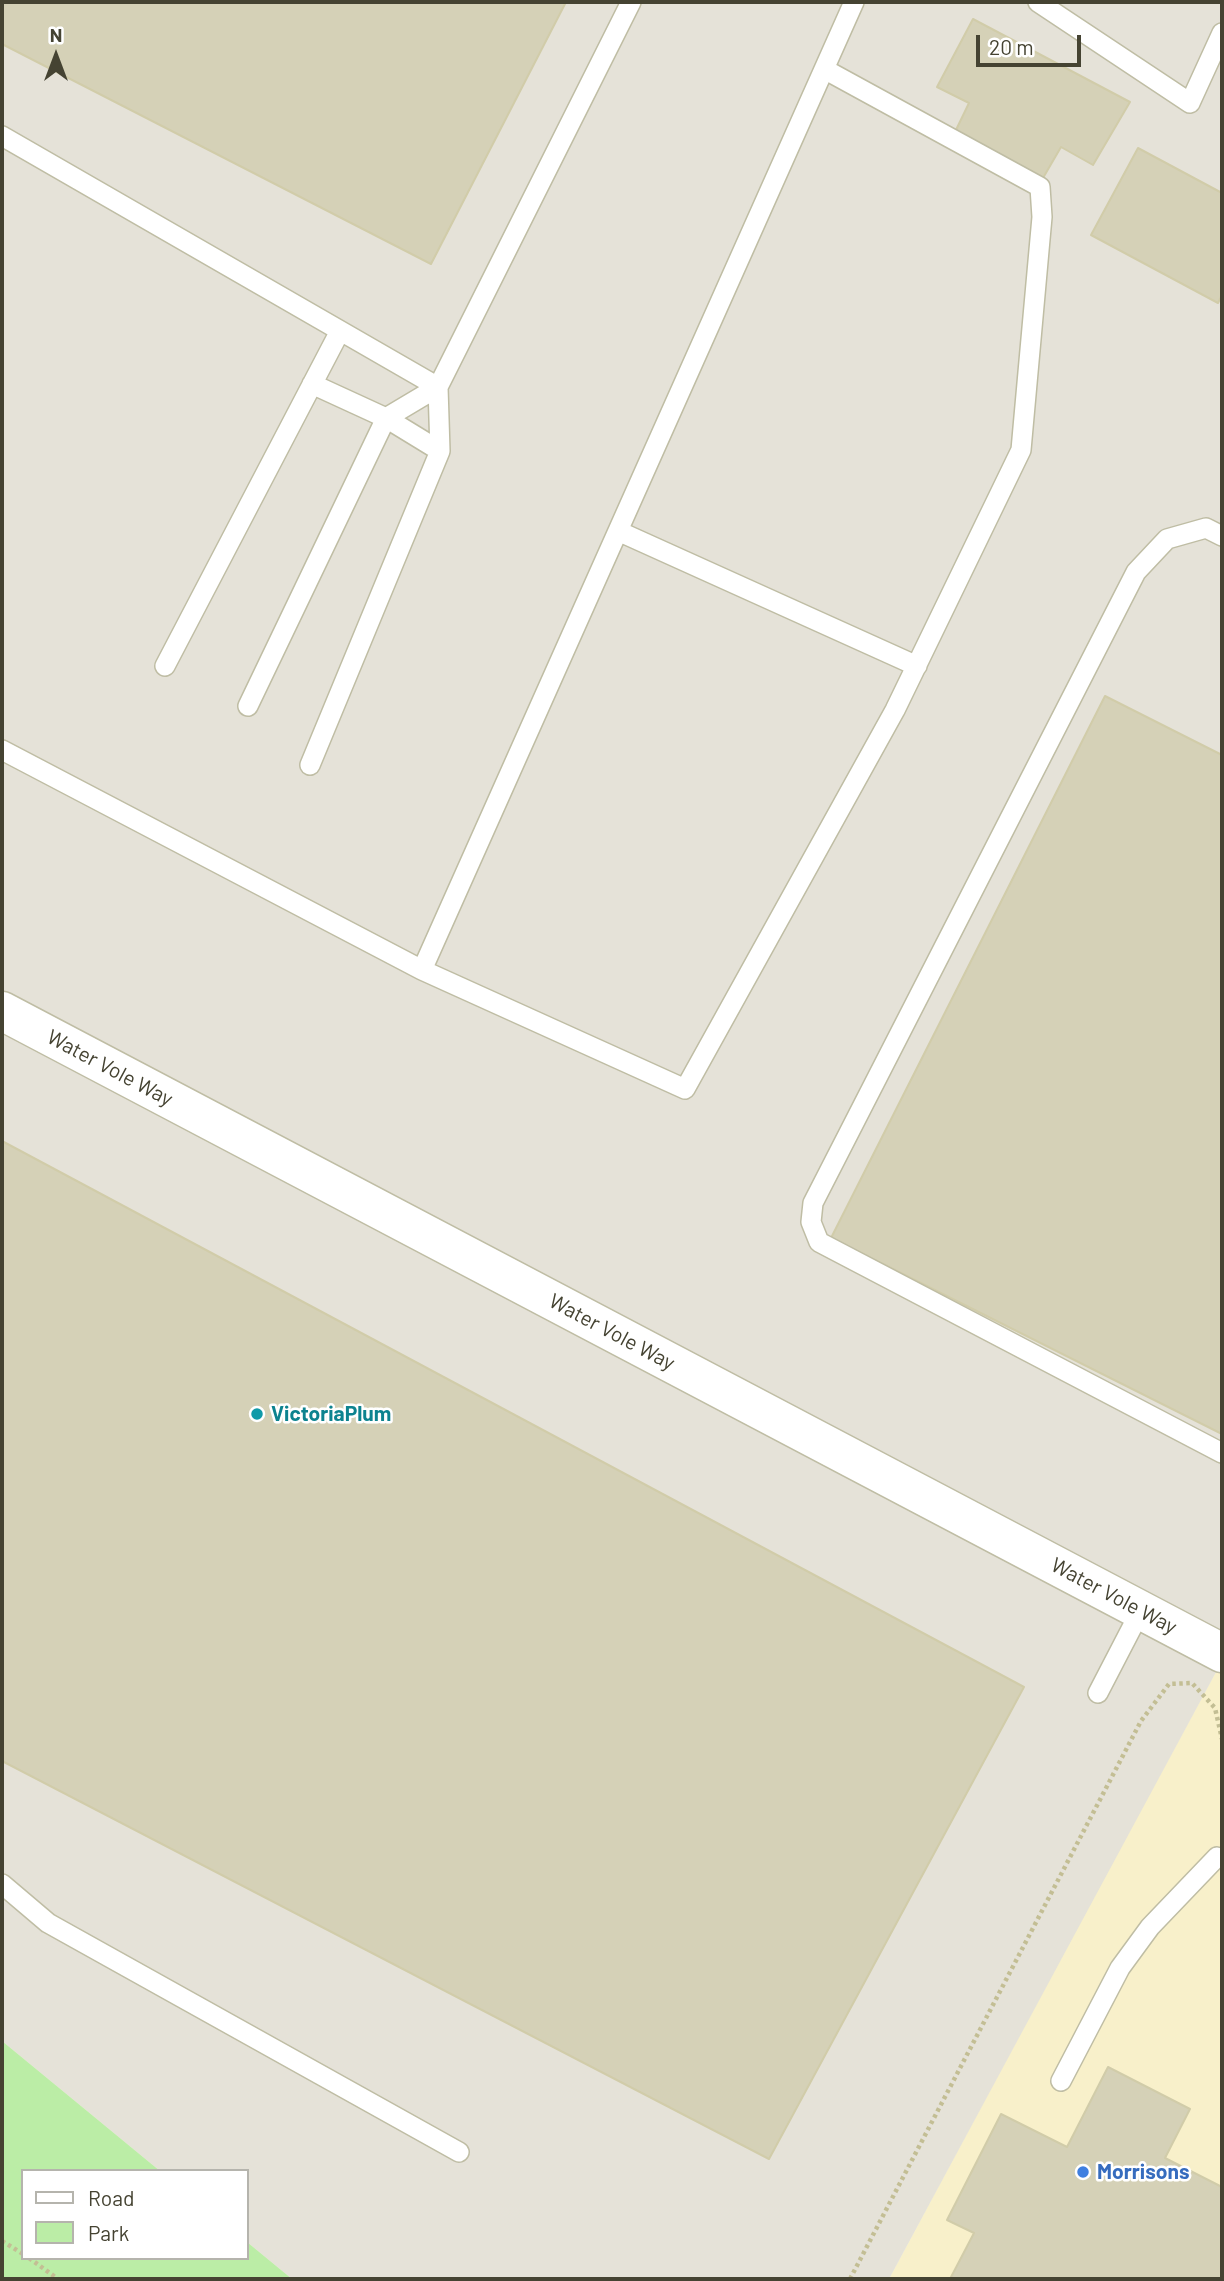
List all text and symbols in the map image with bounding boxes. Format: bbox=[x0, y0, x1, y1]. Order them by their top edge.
north arrow bbox=[21, 21, 91, 91]
scale bar bbox=[979, 21, 1084, 65]
text: N bbox=[50, 23, 62, 46]
text: 20 m bbox=[989, 34, 1034, 59]
street label: Water Vole Way bbox=[43, 1024, 177, 1112]
street label: Water Vole Way bbox=[545, 1288, 679, 1376]
place label: VictoriaPlum bbox=[271, 1401, 391, 1427]
marker: VictoriaPlum bbox=[249, 1406, 265, 1422]
street label: Water Vole Way bbox=[1047, 1552, 1181, 1640]
place label: Morrisons bbox=[1097, 2159, 1189, 2185]
marker: Morrisons bbox=[1075, 2164, 1091, 2180]
legend bbox=[21, 2169, 248, 2260]
text: Road bbox=[88, 2185, 134, 2210]
text: Park bbox=[88, 2220, 129, 2245]

